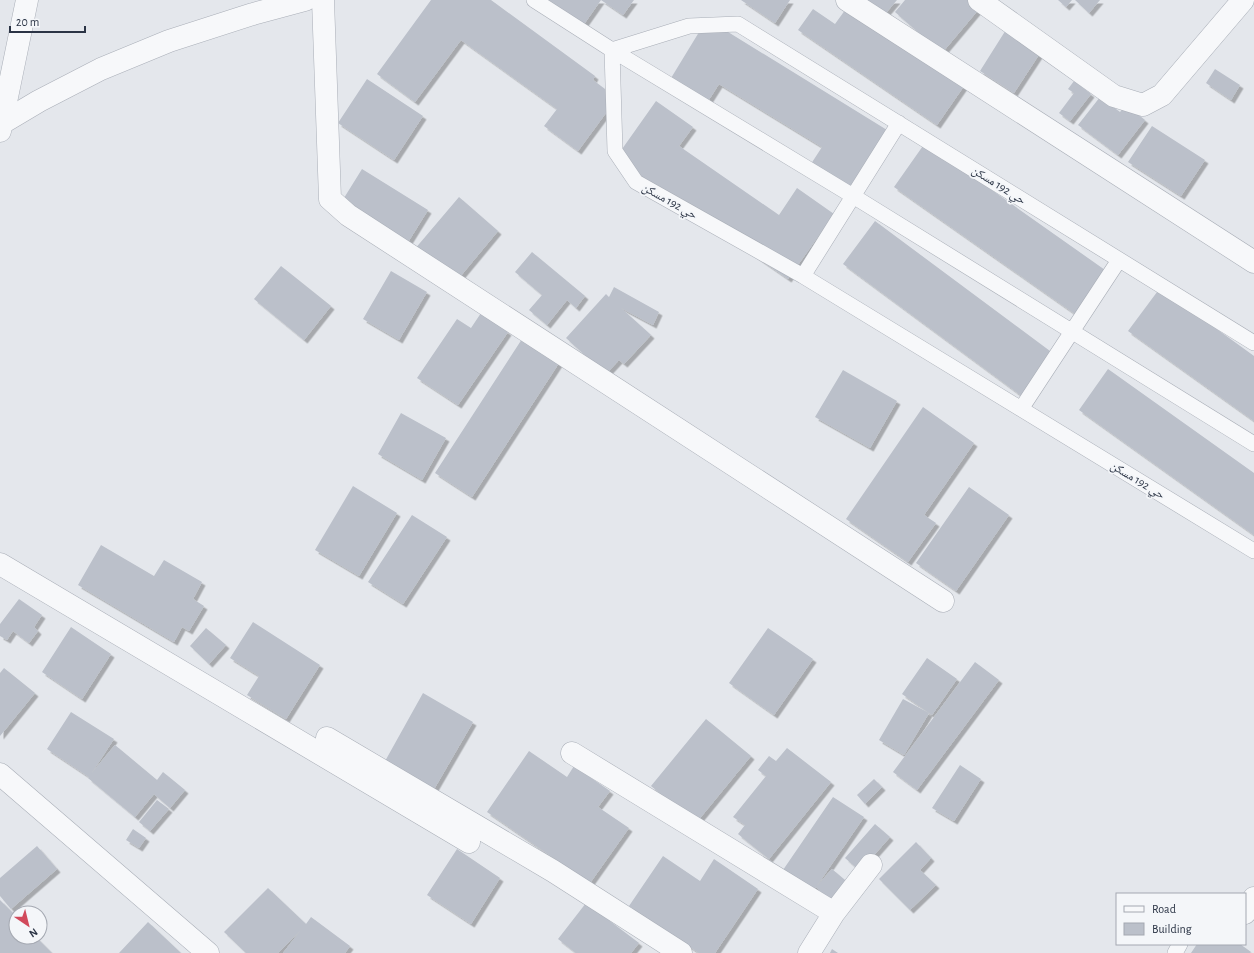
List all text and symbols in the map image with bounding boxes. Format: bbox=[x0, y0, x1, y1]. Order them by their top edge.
scale bar bbox=[10, 8, 85, 34]
text: 20 m bbox=[16, 16, 39, 28]
street label: حي 192 مسكن bbox=[968, 164, 1028, 210]
street label: حي 192 مسكن bbox=[638, 181, 700, 225]
street label: حي 192 مسكن bbox=[1107, 459, 1168, 505]
legend bbox=[1116, 893, 1246, 945]
text: Road bbox=[1152, 903, 1176, 915]
north arrow bbox=[8, 905, 48, 945]
text: Building bbox=[1152, 923, 1192, 935]
text: N bbox=[27, 926, 40, 939]

